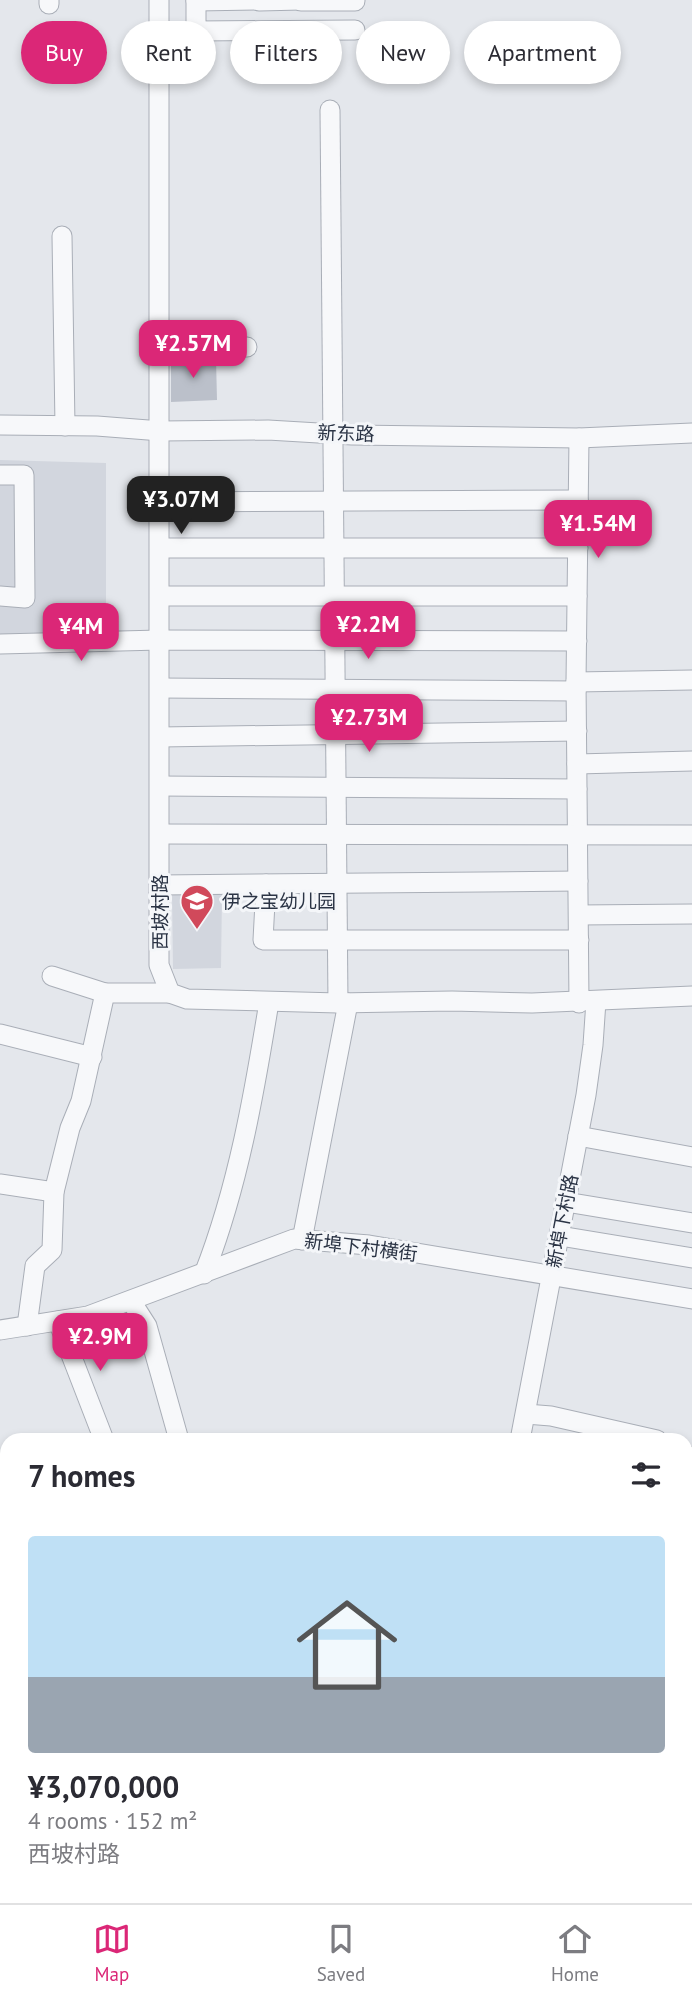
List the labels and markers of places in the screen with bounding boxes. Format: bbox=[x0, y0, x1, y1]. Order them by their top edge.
pin: ¥2.57M bbox=[136, 320, 250, 380]
pin: ¥3.07M bbox=[124, 476, 238, 536]
pin: ¥1.54M bbox=[541, 500, 655, 560]
pin: ¥2.2M bbox=[319, 602, 417, 661]
pin: ¥4M bbox=[47, 604, 115, 663]
pin: ¥2.73M bbox=[312, 694, 426, 754]
school or university icon: 伊之宝幼儿园 bbox=[178, 882, 216, 931]
place label: 伊之宝幼儿园 bbox=[222, 889, 336, 913]
pin: ¥2.9M bbox=[51, 1314, 149, 1373]

